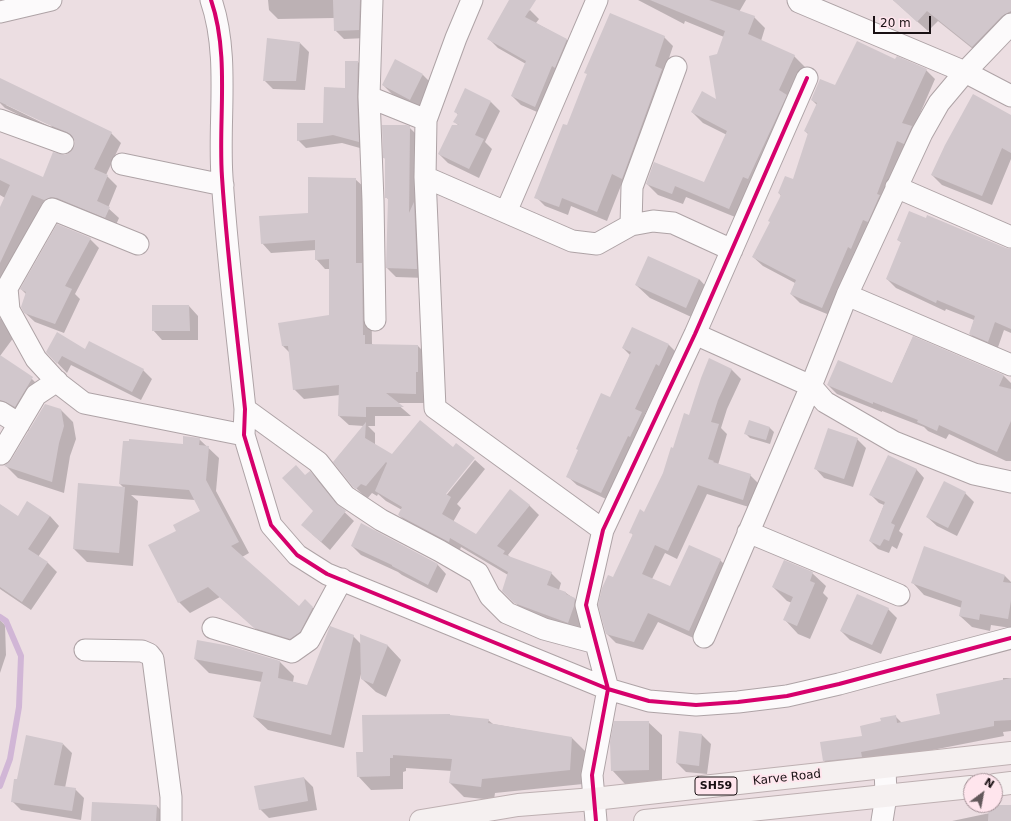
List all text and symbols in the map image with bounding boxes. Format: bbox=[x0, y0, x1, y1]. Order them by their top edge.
scale bar bbox=[875, 8, 933, 34]
text: 20 m bbox=[880, 16, 911, 30]
street label: Karve Road bbox=[752, 767, 822, 789]
north arrow bbox=[963, 773, 1003, 813]
text: N bbox=[982, 775, 996, 791]
road number: SH59 bbox=[695, 777, 737, 795]

